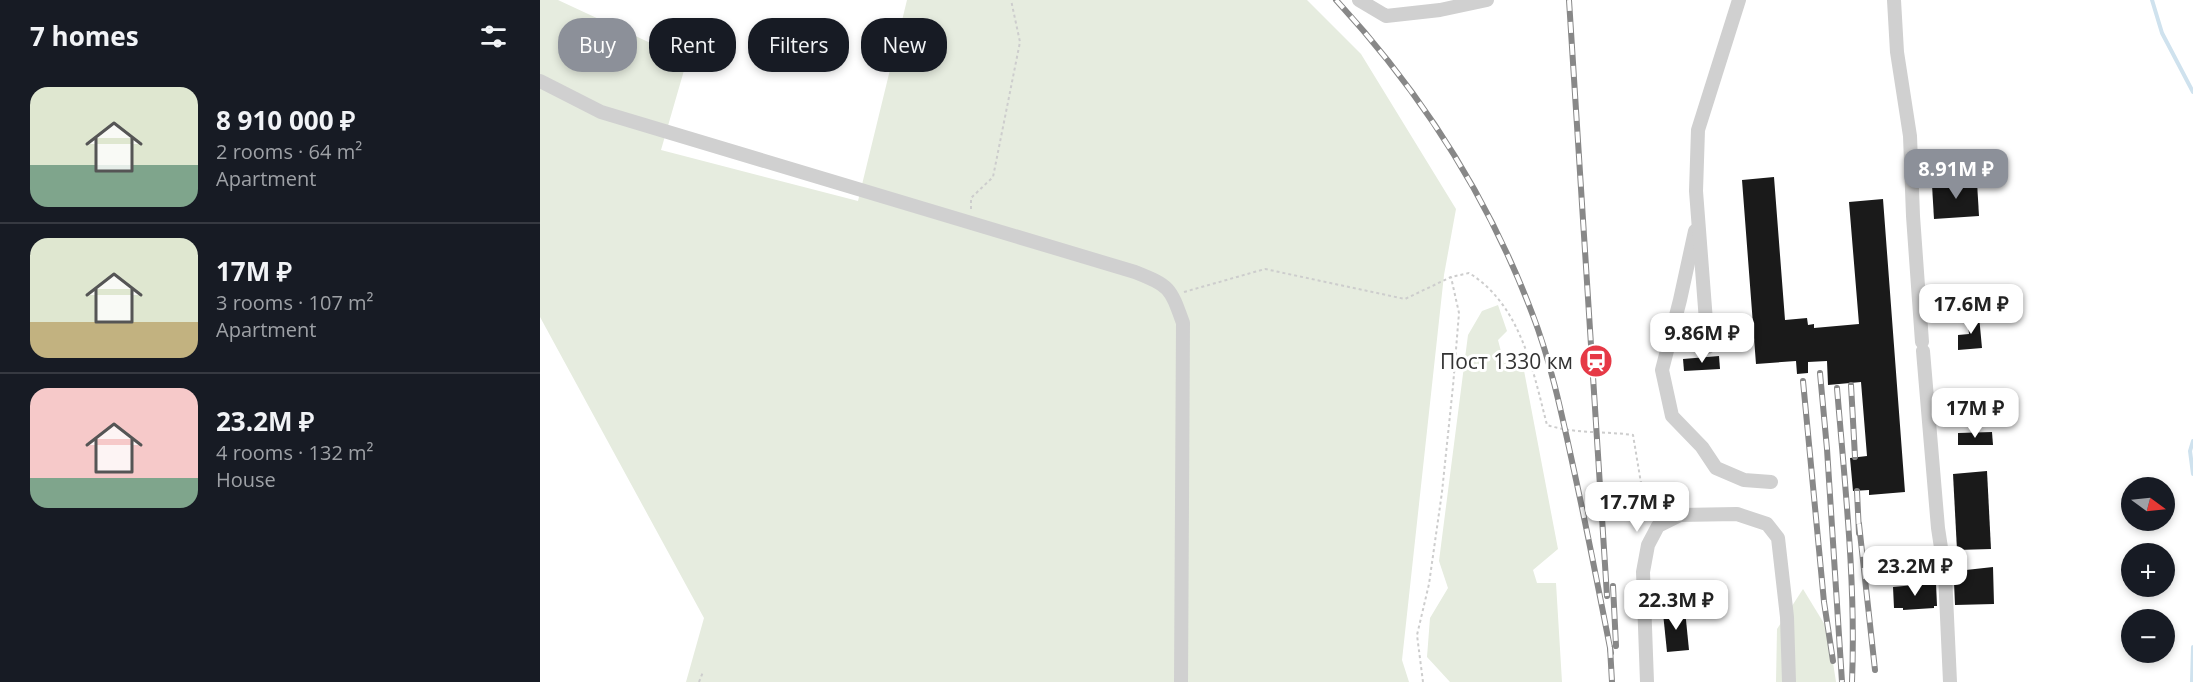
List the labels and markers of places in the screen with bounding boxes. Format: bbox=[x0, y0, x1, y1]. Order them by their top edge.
pin: 8.91M ₽ bbox=[1901, 149, 2011, 200]
pin: 17.6M ₽ bbox=[1916, 284, 2026, 335]
pin: 9.86M ₽ bbox=[1647, 313, 1757, 364]
station icon: Пост 1330 км bbox=[1578, 343, 1614, 379]
place label: Пост 1330 км bbox=[1440, 347, 1573, 375]
pin: 17M ₽ bbox=[1933, 388, 2017, 439]
pin: 17.7M ₽ bbox=[1582, 482, 1692, 533]
pin: 23.2M ₽ bbox=[1860, 546, 1970, 597]
pin: 22.3M ₽ bbox=[1621, 580, 1731, 631]

